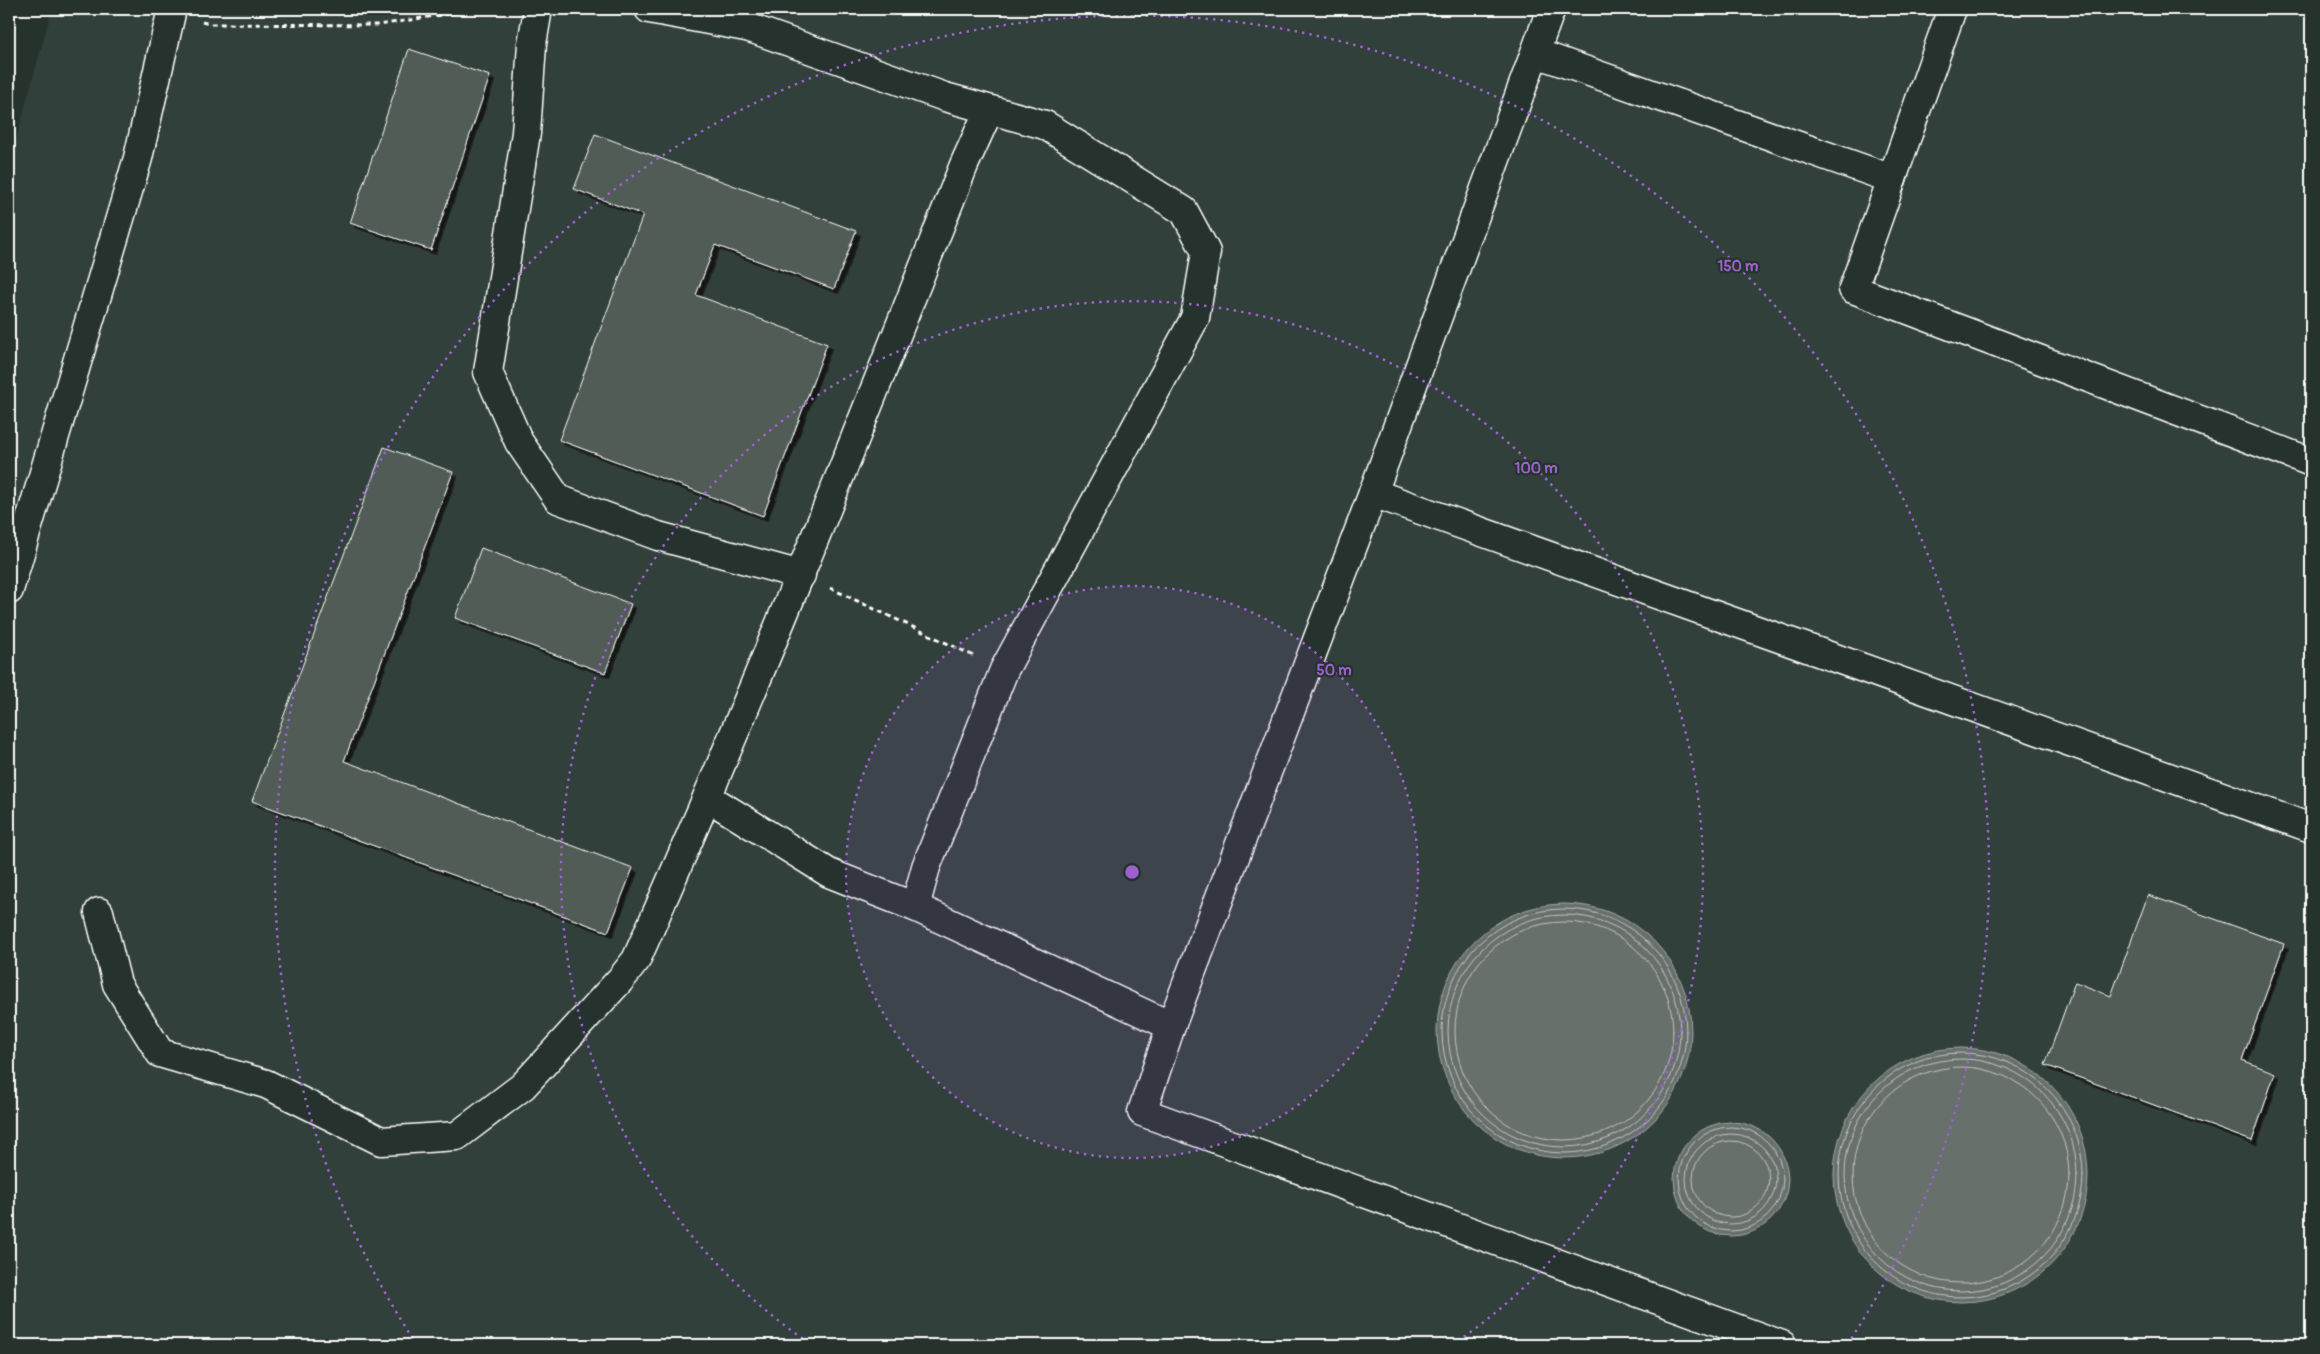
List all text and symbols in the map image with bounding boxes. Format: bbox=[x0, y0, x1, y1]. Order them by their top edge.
text: 150 m bbox=[1718, 257, 1758, 276]
text: 100 m bbox=[1515, 459, 1557, 478]
text: 50 m bbox=[1317, 661, 1351, 680]
centre of rings bbox=[1123, 863, 1141, 881]

